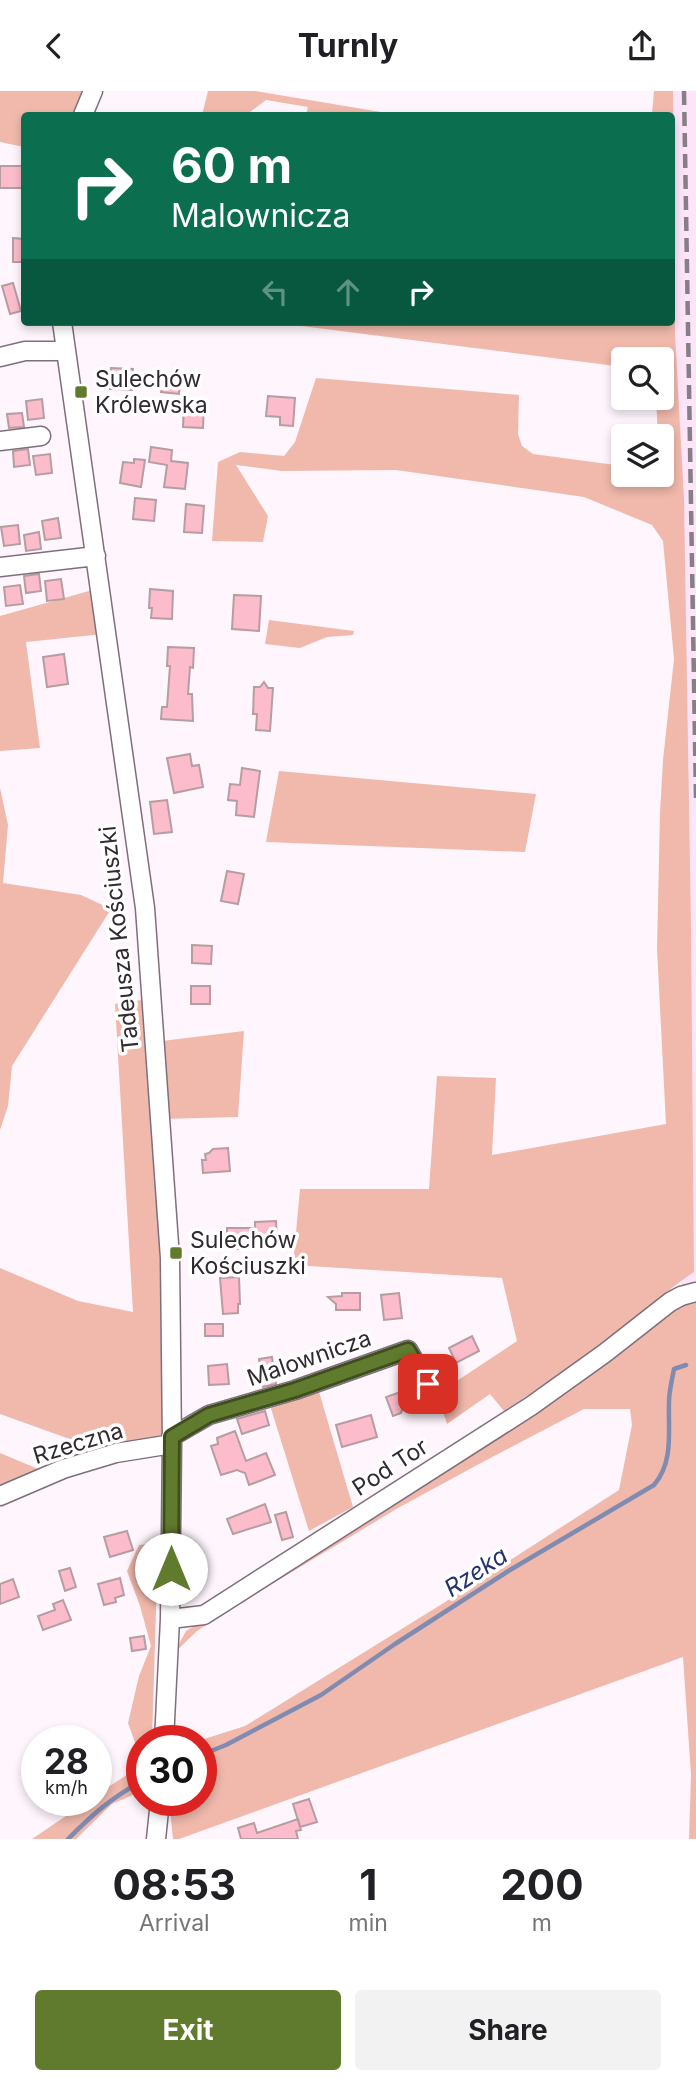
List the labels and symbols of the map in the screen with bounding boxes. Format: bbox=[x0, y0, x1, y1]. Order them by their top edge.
place label: Sulechów Królewska bbox=[95, 365, 208, 419]
marker: Sulechów Królewska bbox=[73, 384, 89, 400]
street label: Tadeusza Kościuszki bbox=[93, 825, 145, 1053]
place label: Sulechów Kościuszki bbox=[190, 1226, 306, 1280]
marker: Sulechów Kościuszki bbox=[168, 1245, 184, 1261]
street label: Malownicza bbox=[243, 1324, 375, 1392]
pin bbox=[398, 1354, 458, 1414]
street label: Rzeczna bbox=[30, 1416, 126, 1470]
street label: Pod Tor bbox=[347, 1432, 433, 1502]
position arrow bbox=[134, 1532, 208, 1606]
water label: Rzeka bbox=[439, 1540, 513, 1603]
speed limit sign: 30 bbox=[126, 1725, 217, 1816]

